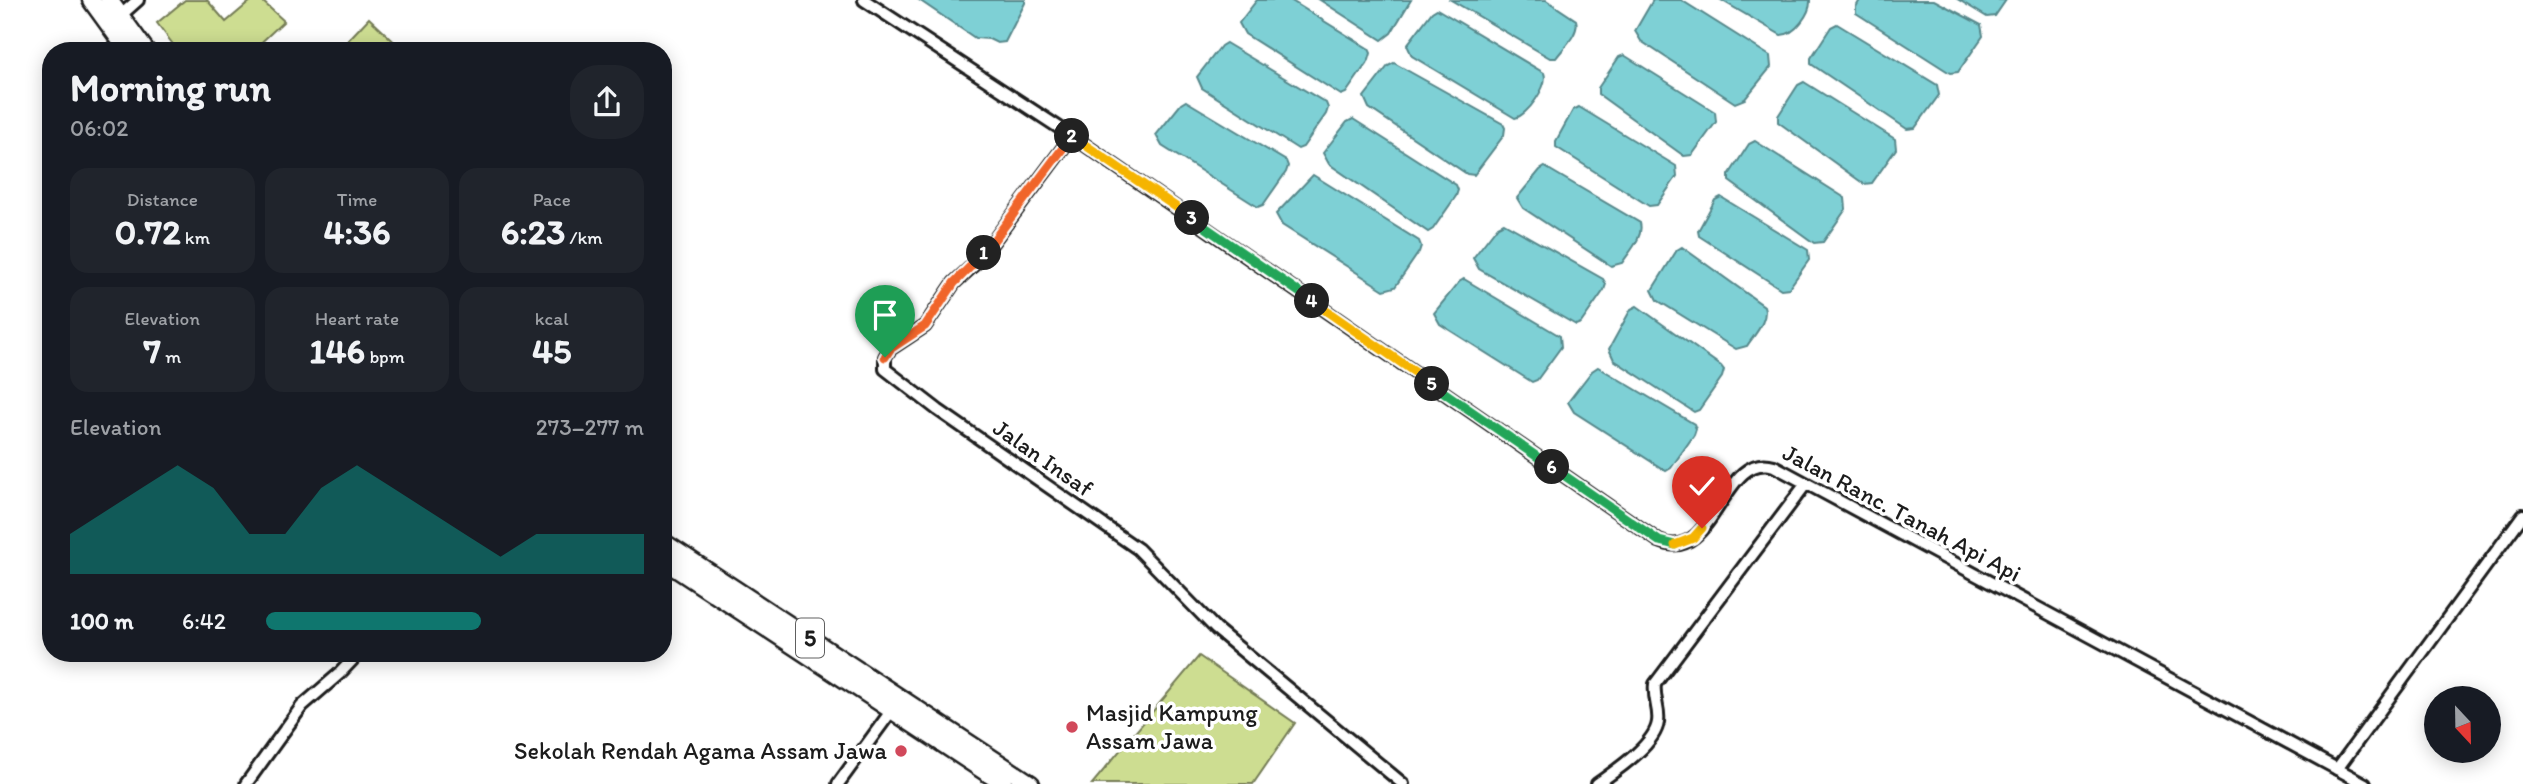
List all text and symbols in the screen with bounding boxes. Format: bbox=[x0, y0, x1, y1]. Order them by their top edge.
text: Morning run bbox=[70, 65, 271, 111]
button: share bbox=[570, 65, 644, 139]
text: 06:02 bbox=[70, 114, 128, 142]
pin: 2 bbox=[1054, 118, 1090, 154]
text: 2 bbox=[1067, 124, 1077, 147]
text: Distance bbox=[127, 188, 198, 211]
text: Time bbox=[337, 188, 377, 211]
text: Pace bbox=[533, 188, 571, 211]
pin: 3 bbox=[1174, 200, 1210, 235]
text: 3 bbox=[1186, 206, 1197, 229]
text: 0.72 bbox=[115, 211, 181, 253]
text: 4:36 bbox=[323, 211, 391, 253]
text: 6:23 bbox=[501, 211, 565, 253]
text: km bbox=[181, 226, 210, 249]
text: /km bbox=[565, 226, 603, 249]
pin: 1 bbox=[967, 236, 1002, 270]
text: 1 bbox=[979, 241, 988, 264]
pin: 4 bbox=[1294, 284, 1330, 318]
pin bbox=[855, 285, 915, 357]
text: 4 bbox=[1306, 289, 1317, 312]
icon: arrive bbox=[866, 296, 904, 334]
text: Elevation bbox=[125, 307, 200, 330]
text: Heart rate bbox=[315, 307, 399, 330]
text: kcal bbox=[535, 307, 569, 330]
text: 7 bbox=[144, 330, 161, 372]
text: 146 bbox=[309, 330, 365, 372]
text: 45 bbox=[532, 330, 571, 372]
text: m bbox=[161, 345, 181, 368]
text: bpm bbox=[365, 345, 405, 368]
pin: 5 bbox=[1414, 366, 1450, 402]
text: 5 bbox=[1427, 372, 1436, 395]
text: Elevation bbox=[70, 413, 161, 441]
text: 273–277 m bbox=[536, 413, 644, 441]
street label: Jalan Insaf bbox=[988, 413, 1099, 503]
street label: Jalan Ranc. Tanah Api Api bbox=[1778, 437, 2026, 588]
pin: 6 bbox=[1534, 449, 1570, 484]
text: 6 bbox=[1546, 455, 1557, 478]
pin bbox=[1672, 456, 1732, 528]
icon: check bbox=[1683, 467, 1721, 505]
text: 100 m bbox=[70, 607, 134, 635]
text: 6:42 bbox=[182, 607, 226, 635]
road number: 5 bbox=[796, 618, 824, 658]
north arrow bbox=[2424, 686, 2501, 763]
map controls bbox=[2424, 686, 2501, 763]
place label: Masjid Kampung Assam Jawa bbox=[1086, 698, 1258, 755]
marker: Masjid Kampung Assam Jawa bbox=[1064, 719, 1080, 735]
place label: Sekolah Rendah Agama Assam Jawa bbox=[514, 736, 887, 765]
marker: Sekolah Rendah Agama Assam Jawa bbox=[893, 743, 909, 759]

